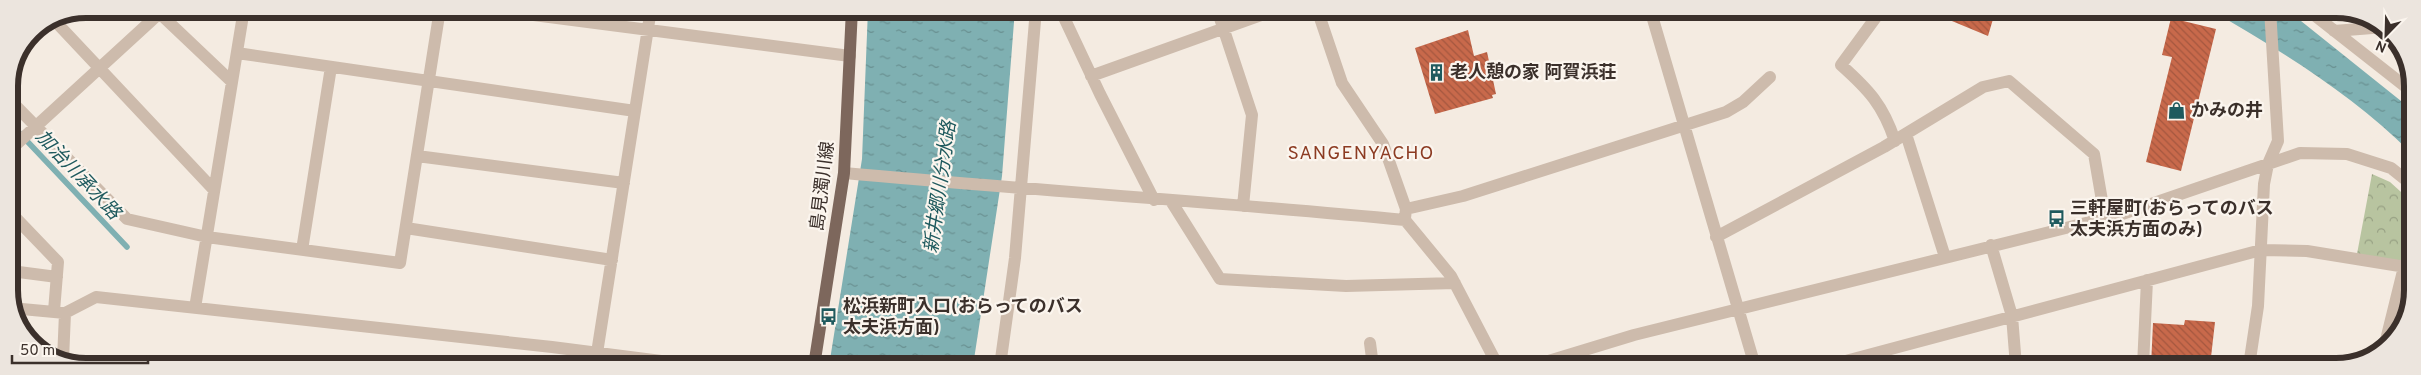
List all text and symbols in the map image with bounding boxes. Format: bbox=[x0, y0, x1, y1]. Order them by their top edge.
north arrow bbox=[2361, 10, 2411, 60]
text: N bbox=[2374, 36, 2389, 55]
building icon: 老人憩の家 阿賀浜荘 bbox=[1426, 62, 1446, 82]
place label: 老人憩の家 阿賀浜荘 bbox=[1450, 62, 1617, 85]
shop icon: かみの井 bbox=[2167, 100, 2187, 120]
place label: かみの井 bbox=[2191, 100, 2263, 123]
water label: 新井郷川分水路 bbox=[920, 118, 962, 255]
water label: 加治川承水路 bbox=[30, 125, 127, 227]
street label: 島見濁川線 bbox=[807, 140, 840, 232]
district label: SANGENYACHO bbox=[1288, 142, 1434, 166]
place label: 三軒屋町(おらってのバス 太夫浜方面のみ) bbox=[2070, 198, 2274, 242]
bus stop icon: 三軒屋町(おらってのバス 太夫浜方面のみ) bbox=[2046, 208, 2066, 228]
place label: 松浜新町入口(おらってのバス 太夫浜方面) bbox=[843, 296, 1083, 340]
bus stop icon: 松浜新町入口(おらってのバス 太夫浜方面) bbox=[819, 306, 839, 326]
scale bar bbox=[12, 332, 149, 364]
text: 50 m bbox=[20, 342, 55, 361]

